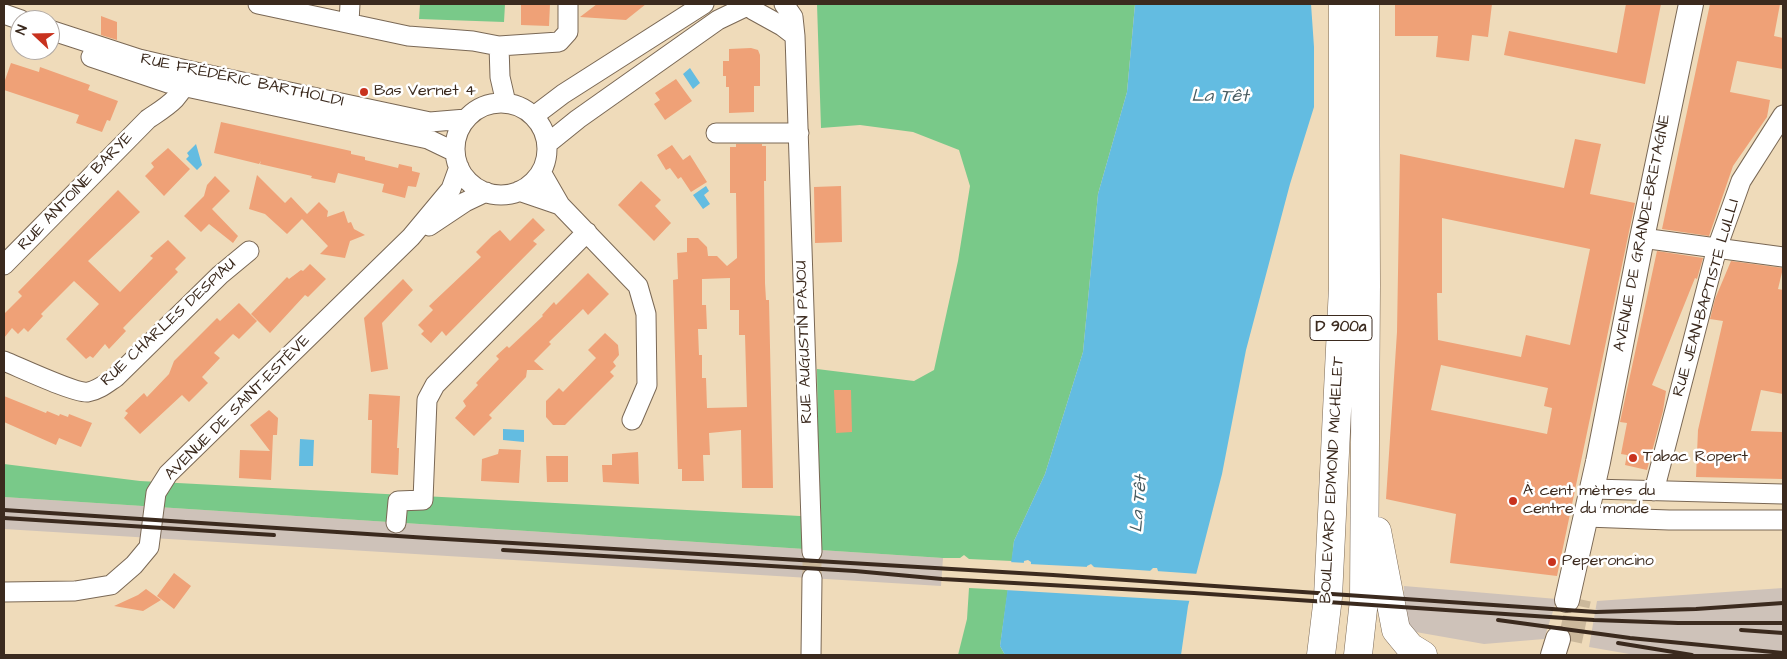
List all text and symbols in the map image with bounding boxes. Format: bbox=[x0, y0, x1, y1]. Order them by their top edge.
north arrow bbox=[10, 10, 60, 60]
text: N bbox=[11, 22, 33, 38]
street label: RUE FRÉDÉRIC BARTHOLDI bbox=[139, 50, 345, 112]
place label: Bas Vernet 4 bbox=[374, 82, 476, 102]
marker: Bas Vernet 4 bbox=[358, 86, 370, 98]
water label: La Têt bbox=[1191, 86, 1249, 108]
street label: AVENUE DE GRANDE-BRETAGNE bbox=[1611, 113, 1675, 353]
street label: RUE ANTOINE BARYE bbox=[15, 129, 137, 255]
street label: RUE JEAN-BAPTISTE LULLI bbox=[1670, 197, 1744, 399]
street label: RUE CHARLES DESPIAU bbox=[97, 255, 241, 391]
street label: RUE AUGUSTIN PAJOU bbox=[793, 260, 817, 424]
road number: D 900a bbox=[1310, 316, 1372, 340]
street label: AVENUE DE SAINT-ESTÈVE bbox=[161, 331, 315, 485]
street label: BOULEVARD EDMOND MICHELET bbox=[1317, 356, 1349, 604]
place label: Tabac Ropert bbox=[1643, 448, 1748, 468]
marker: Tabac Ropert bbox=[1627, 452, 1639, 464]
water label: La Têt bbox=[1127, 475, 1153, 533]
place label: À cent mètres du centre du monde bbox=[1523, 482, 1655, 520]
marker: À cent mètres du centre du monde bbox=[1507, 495, 1519, 507]
place label: Peperoncino bbox=[1562, 552, 1654, 572]
marker: Peperoncino bbox=[1546, 556, 1558, 568]

